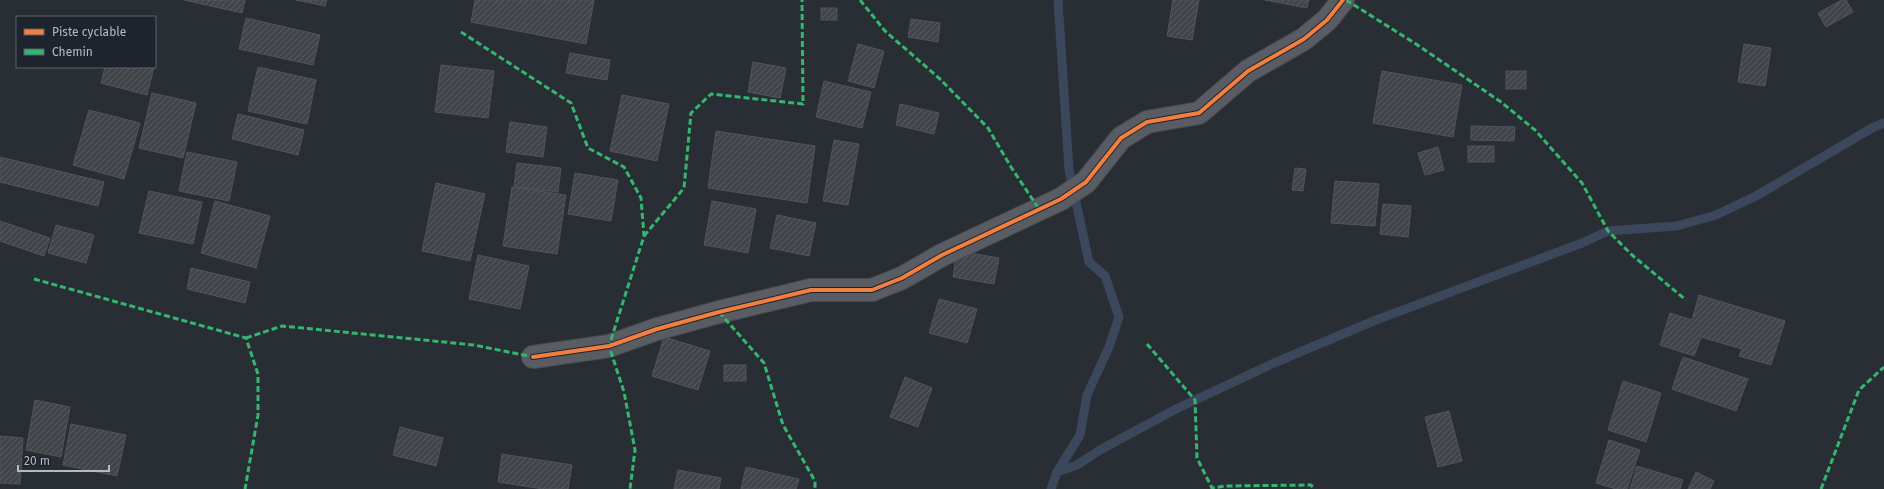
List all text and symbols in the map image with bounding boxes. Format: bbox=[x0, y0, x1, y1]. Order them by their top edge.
legend bbox=[16, 16, 156, 68]
text: Piste cyclable bbox=[52, 25, 126, 39]
text: Chemin bbox=[52, 45, 93, 59]
scale bar bbox=[18, 447, 109, 473]
text: 20 m bbox=[24, 454, 50, 468]

